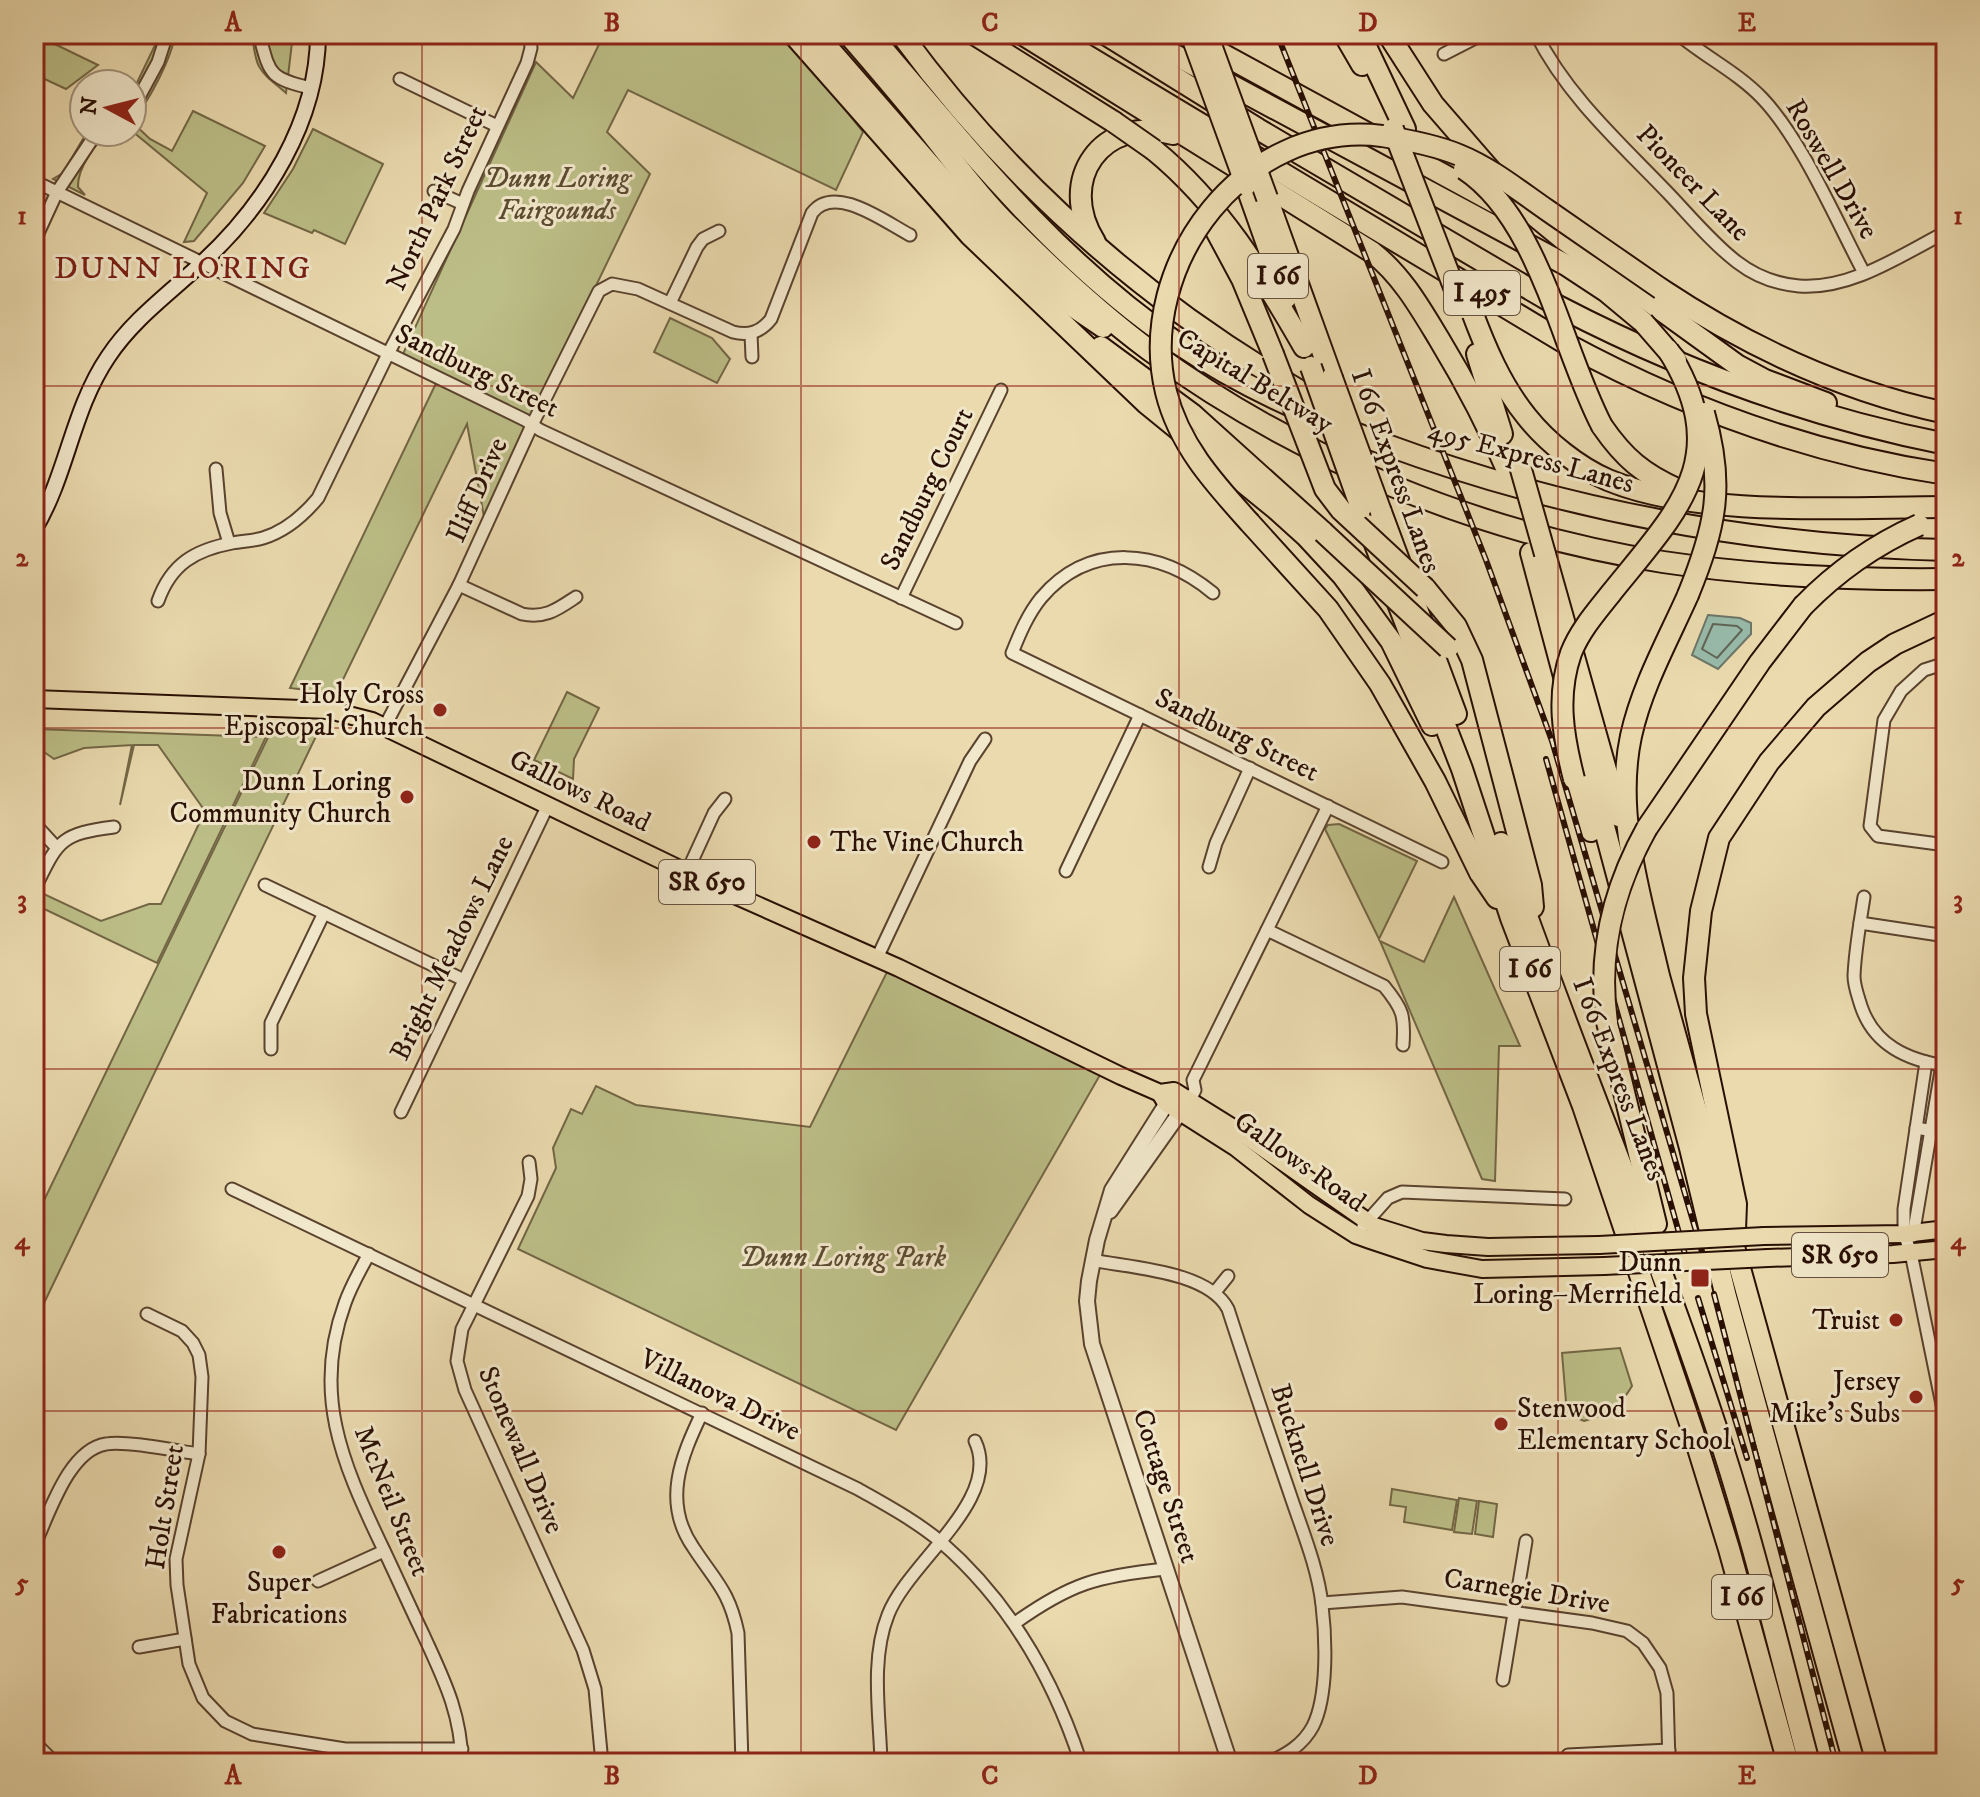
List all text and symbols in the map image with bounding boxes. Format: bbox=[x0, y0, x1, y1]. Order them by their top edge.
text: A bbox=[224, 7, 243, 40]
text: B bbox=[604, 7, 620, 40]
text: C bbox=[981, 7, 999, 40]
text: D bbox=[1358, 7, 1378, 40]
text: E bbox=[1738, 7, 1756, 40]
north arrow bbox=[68, 68, 148, 148]
street label: Roswell Drive bbox=[1778, 93, 1886, 245]
text: N bbox=[75, 95, 104, 116]
street label: North Park Street bbox=[379, 100, 495, 296]
street label: Pioneer Lane bbox=[1629, 117, 1757, 249]
park label: Dunn Loring Fairgounds bbox=[484, 161, 633, 228]
text: 1 bbox=[17, 200, 27, 233]
text: 1 bbox=[1953, 200, 1963, 233]
district label: DUNN LORING bbox=[54, 249, 312, 289]
road number: I 66 bbox=[1248, 254, 1308, 298]
road number: I 495 bbox=[1444, 271, 1520, 315]
street label: Sandburg Street bbox=[389, 316, 565, 426]
street label: Capital Beltway bbox=[1170, 321, 1340, 442]
street label: I 66 Express Lanes bbox=[1343, 364, 1449, 578]
street label: Sandburg Court bbox=[872, 402, 982, 576]
street label: 495 Express Lanes bbox=[1424, 413, 1638, 501]
street label: Iliff Drive bbox=[438, 432, 516, 548]
text: 2 bbox=[16, 542, 30, 575]
text: 2 bbox=[1952, 542, 1966, 575]
place label: Holy Cross Episcopal Church bbox=[224, 677, 424, 744]
street label: Sandburg Street bbox=[1149, 680, 1325, 790]
marker: Holy Cross Episcopal Church bbox=[431, 701, 449, 719]
street label: Gallows Road bbox=[504, 742, 656, 840]
place label: Dunn Loring Community Church bbox=[170, 764, 391, 831]
marker: Dunn Loring Community Church bbox=[398, 788, 416, 806]
place label: The Vine Church bbox=[830, 825, 1024, 860]
street label: Bright Meadows Lane bbox=[382, 830, 522, 1066]
marker: The Vine Church bbox=[805, 833, 823, 851]
road number: SR 650 bbox=[659, 860, 755, 904]
text: 3 bbox=[17, 884, 27, 917]
text: 3 bbox=[1953, 884, 1963, 917]
road number: I 66 bbox=[1500, 947, 1560, 991]
street label: I 66 Express Lanes bbox=[1564, 973, 1674, 1185]
street label: Gallows Road bbox=[1227, 1104, 1373, 1220]
text: 4 bbox=[15, 1225, 31, 1258]
text: 4 bbox=[1951, 1225, 1967, 1258]
road number: SR 650 bbox=[1792, 1233, 1888, 1277]
park label: Dunn Loring Park bbox=[740, 1240, 946, 1275]
place label: Dunn Loring–Merrifield bbox=[1473, 1245, 1682, 1312]
marker: Dunn Loring–Merrifield bbox=[1689, 1267, 1711, 1289]
place label: Truist bbox=[1812, 1303, 1880, 1338]
marker: Truist bbox=[1887, 1311, 1905, 1329]
street label: Villanova Drive bbox=[633, 1341, 806, 1449]
street label: Stonewall Drive bbox=[470, 1361, 572, 1539]
place label: Jersey Mike's Subs bbox=[1769, 1364, 1901, 1431]
street label: Bucknell Drive bbox=[1262, 1379, 1348, 1551]
marker: Jersey Mike's Subs bbox=[1907, 1388, 1925, 1406]
place label: Stenwood Elementary School bbox=[1517, 1391, 1732, 1458]
street label: Cottage Street bbox=[1125, 1405, 1207, 1567]
marker: Stenwood Elementary School bbox=[1492, 1415, 1510, 1433]
street label: McNeil Street bbox=[346, 1421, 438, 1581]
street label: Holt Street bbox=[138, 1442, 192, 1572]
marker: Super Fabrications bbox=[270, 1543, 288, 1561]
street label: Carnegie Drive bbox=[1441, 1561, 1613, 1621]
place label: Super Fabrications bbox=[211, 1565, 347, 1632]
text: 5 bbox=[15, 1567, 29, 1600]
text: 5 bbox=[1951, 1567, 1965, 1600]
road number: I 66 bbox=[1712, 1575, 1772, 1619]
text: A bbox=[224, 1760, 243, 1793]
text: B bbox=[604, 1760, 620, 1793]
text: C bbox=[981, 1760, 999, 1793]
text: D bbox=[1358, 1760, 1378, 1793]
text: E bbox=[1738, 1760, 1756, 1793]

